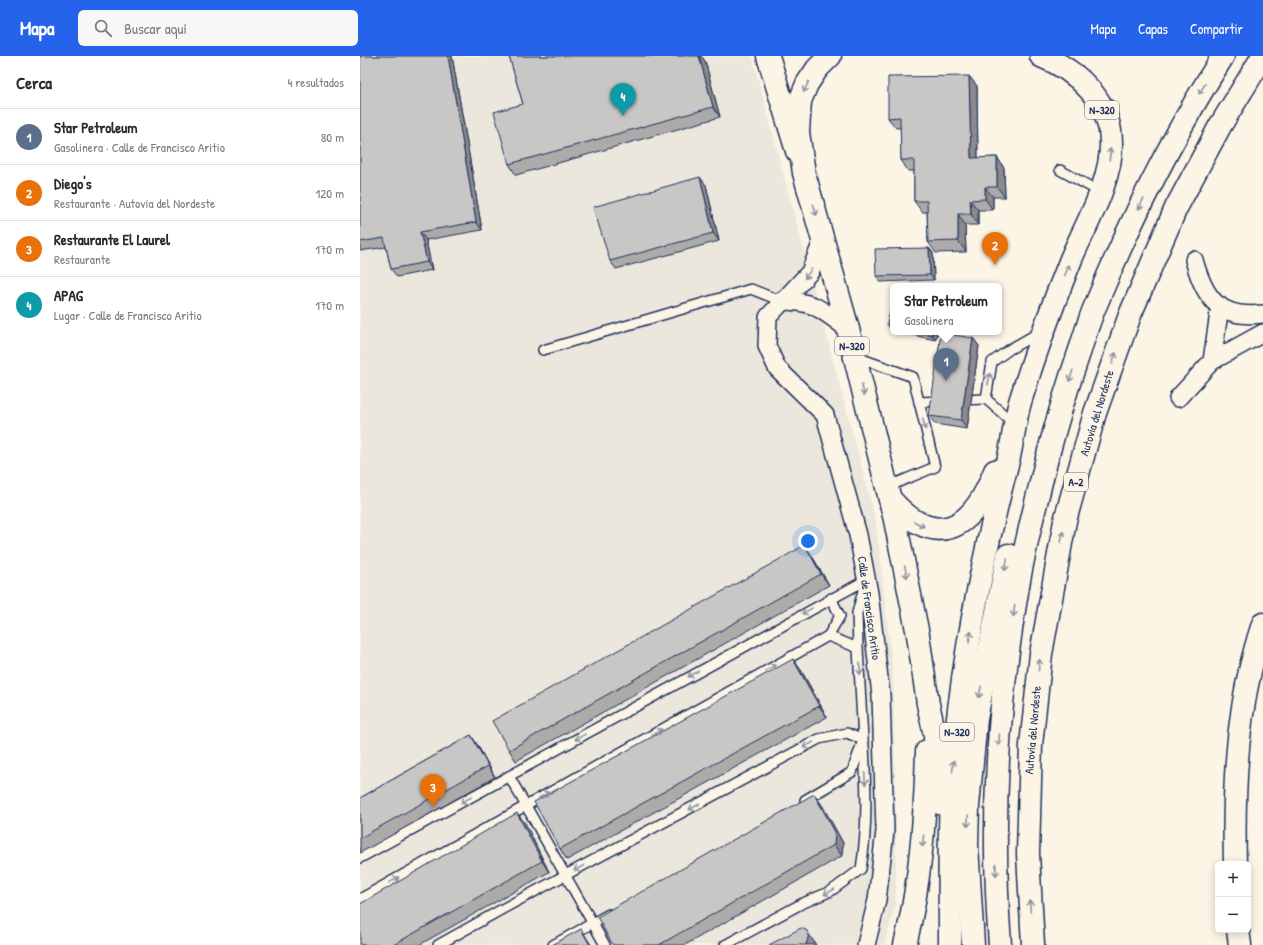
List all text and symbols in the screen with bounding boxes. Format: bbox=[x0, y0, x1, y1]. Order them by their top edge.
search box bbox=[78, 10, 358, 46]
text: Mapa bbox=[20, 15, 54, 41]
icon: search bbox=[92, 17, 114, 39]
text: Buscar aquí bbox=[124, 18, 187, 39]
text: Mapa bbox=[1091, 19, 1116, 38]
text: Capas bbox=[1138, 19, 1168, 38]
text: Compartir bbox=[1190, 19, 1243, 38]
text: Cerca bbox=[16, 71, 52, 94]
text: 4 resultados bbox=[287, 73, 344, 91]
one-way arrow bbox=[802, 81, 809, 93]
pin: 4 bbox=[610, 83, 636, 116]
one-way arrow bbox=[1198, 83, 1206, 94]
road number: N-320 bbox=[1085, 101, 1119, 119]
text: Star Petroleum bbox=[54, 117, 137, 138]
text: 1 bbox=[27, 128, 31, 146]
text: 80 m bbox=[321, 128, 344, 146]
text: Gasolinera · Calle de Francisco Aritio bbox=[54, 138, 225, 156]
one-way arrow bbox=[1106, 148, 1114, 161]
text: Diego's bbox=[54, 173, 91, 194]
text: 2 bbox=[26, 184, 32, 202]
text: 120 m bbox=[316, 184, 344, 202]
text: Restaurante · Autovía del Nordeste bbox=[54, 194, 215, 212]
one-way arrow bbox=[1137, 198, 1144, 210]
one-way arrow bbox=[812, 204, 819, 217]
text: Restaurante El Laurel bbox=[54, 229, 170, 250]
pin: 2 bbox=[982, 232, 1008, 265]
text: 3 bbox=[26, 240, 32, 258]
text: 170 m bbox=[315, 240, 344, 258]
text: Restaurante bbox=[54, 250, 110, 268]
one-way arrow bbox=[1064, 264, 1071, 276]
one-way arrow bbox=[804, 268, 812, 279]
popup bbox=[890, 283, 1002, 335]
text: APAG bbox=[54, 285, 83, 306]
text: Star Petroleum bbox=[904, 290, 988, 311]
text: 4 bbox=[27, 296, 31, 314]
text: 170 m bbox=[315, 296, 344, 314]
text: Lugar · Calle de Francisco Aritio bbox=[54, 306, 202, 324]
text: Gasolinera bbox=[904, 311, 953, 329]
road number: N-320 bbox=[835, 337, 869, 355]
pin: 1 bbox=[933, 348, 959, 381]
one-way arrow bbox=[1111, 353, 1119, 365]
street label: Autovía del Nordeste bbox=[1075, 368, 1118, 458]
one-way arrow bbox=[1067, 370, 1075, 382]
one-way arrow bbox=[986, 372, 994, 385]
one-way arrow bbox=[860, 383, 867, 396]
one-way arrow bbox=[921, 417, 928, 430]
road number: A-2 bbox=[1064, 473, 1088, 491]
one-way arrow bbox=[913, 521, 925, 529]
your location bbox=[798, 531, 818, 551]
one-way arrow bbox=[1059, 531, 1067, 544]
street label: Calle de Francisco Aritio bbox=[854, 555, 885, 661]
one-way arrow bbox=[1002, 558, 1010, 571]
one-way arrow bbox=[902, 565, 910, 578]
one-way arrow bbox=[1010, 604, 1018, 617]
one-way arrow bbox=[801, 608, 813, 616]
one-way arrow bbox=[967, 631, 975, 644]
one-way arrow bbox=[1036, 659, 1043, 672]
one-way arrow bbox=[856, 662, 863, 675]
one-way arrow bbox=[765, 664, 777, 672]
one-way arrow bbox=[688, 671, 700, 679]
one-way arrow bbox=[976, 685, 984, 698]
street label: Autovía del Nordeste bbox=[1020, 685, 1045, 775]
road number: N-320 bbox=[940, 723, 974, 741]
one-way arrow bbox=[651, 727, 663, 735]
one-way arrow bbox=[996, 733, 1003, 746]
one-way arrow bbox=[574, 734, 586, 742]
one-way arrow bbox=[802, 742, 814, 750]
one-way arrow bbox=[949, 760, 957, 773]
one-way arrow bbox=[862, 772, 869, 785]
pin: 3 bbox=[420, 774, 446, 807]
one-way arrow bbox=[538, 791, 550, 799]
one-way arrow bbox=[460, 797, 472, 804]
one-way arrow bbox=[688, 803, 700, 811]
one-way arrow bbox=[964, 814, 972, 827]
one-way arrow bbox=[919, 834, 926, 847]
map controls bbox=[1215, 861, 1251, 933]
button: + bbox=[1215, 861, 1251, 897]
one-way arrow bbox=[992, 863, 1000, 876]
one-way arrow bbox=[573, 865, 585, 872]
one-way arrow bbox=[388, 875, 400, 883]
one-way arrow bbox=[823, 888, 835, 896]
button: − bbox=[1215, 897, 1251, 933]
one-way arrow bbox=[1027, 900, 1034, 913]

